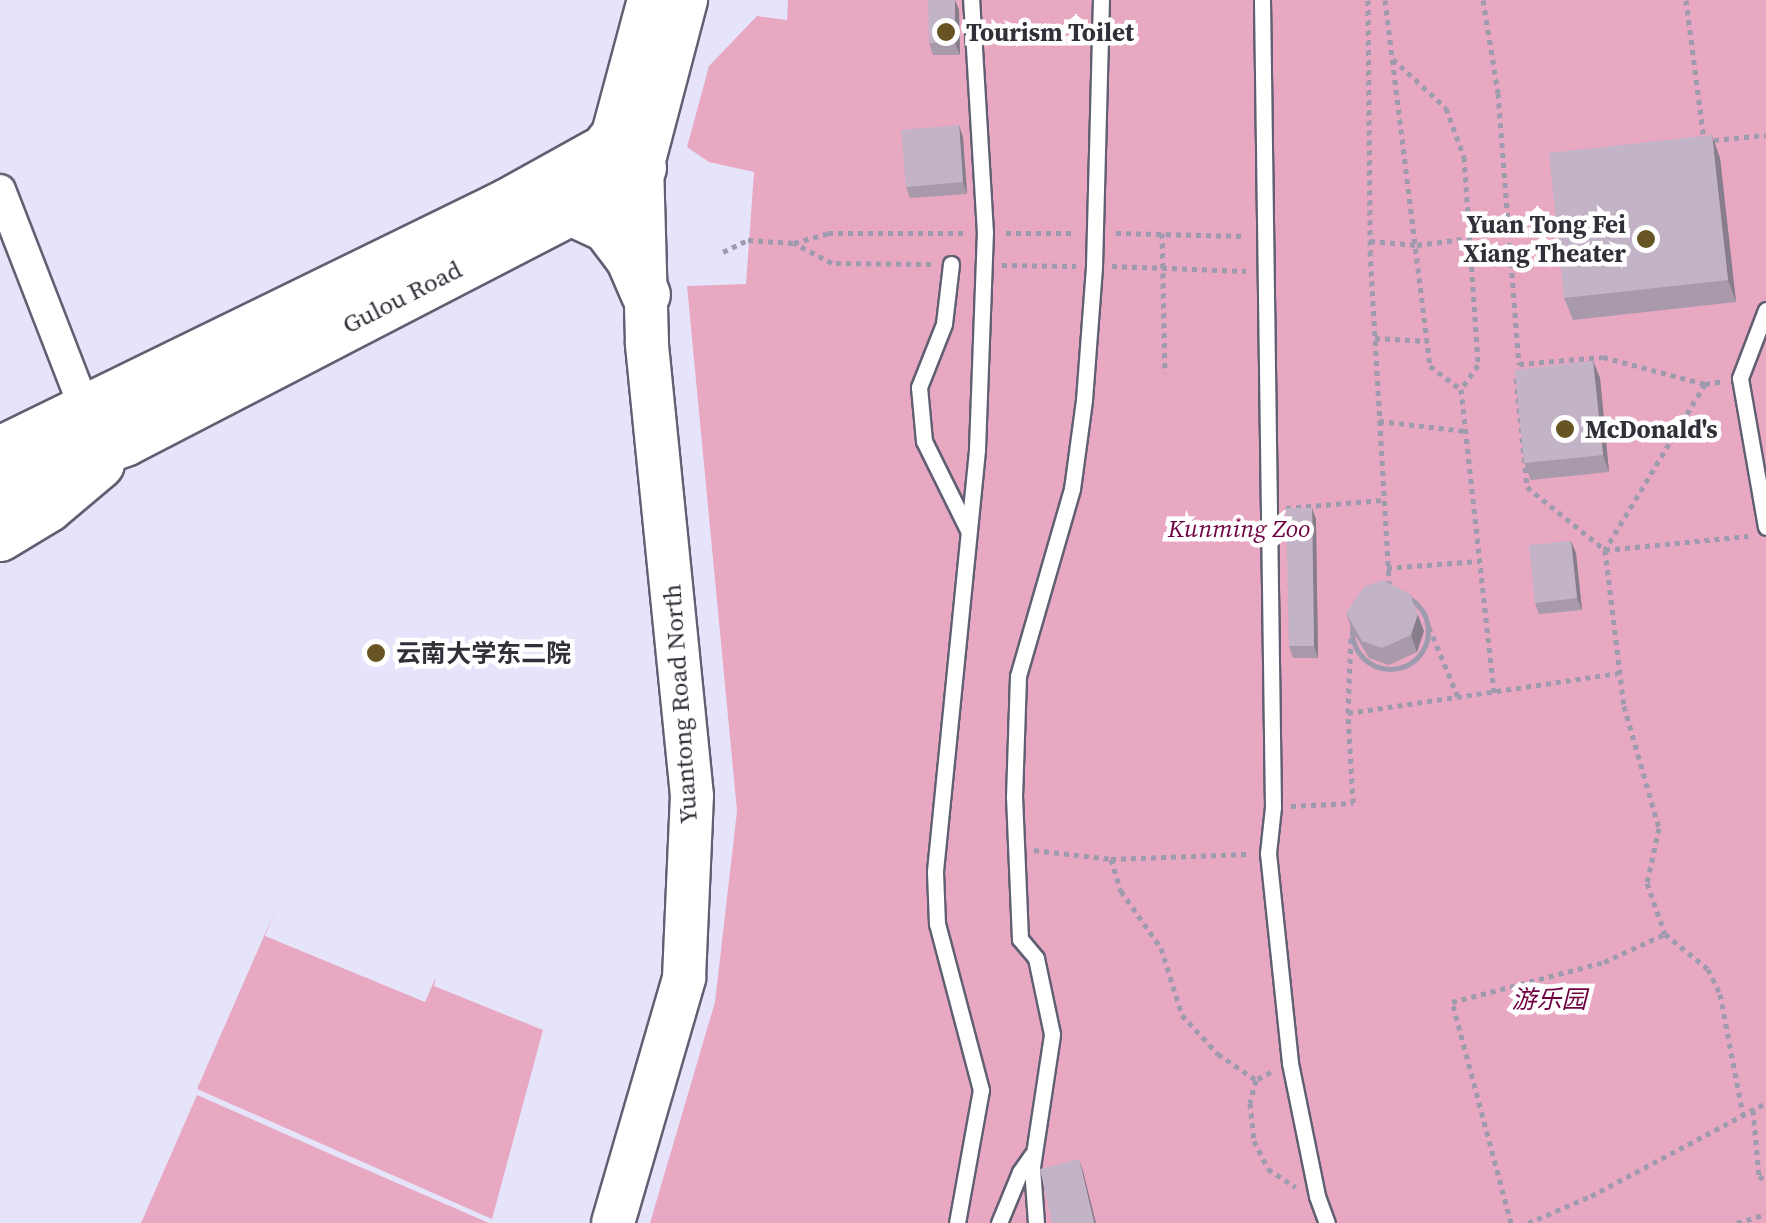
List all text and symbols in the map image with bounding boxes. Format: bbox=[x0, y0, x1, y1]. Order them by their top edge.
place label: Tourism Toilet bbox=[966, 17, 1134, 47]
marker: Tourism Toilet bbox=[935, 21, 957, 43]
place label: Yuan Tong Fei Xiang Theater bbox=[1463, 210, 1626, 269]
marker: Yuan Tong Fei Xiang Theater bbox=[1635, 228, 1657, 250]
street label: Gulou Road bbox=[337, 254, 467, 340]
place label: McDonald's bbox=[1585, 414, 1718, 444]
marker: McDonald's bbox=[1554, 418, 1576, 440]
park label: Kunming Zoo bbox=[1168, 513, 1310, 543]
street label: Yuantong Road North bbox=[657, 583, 703, 825]
place label: 云南大学东二院 bbox=[396, 638, 571, 668]
marker: 云南大学东二院 bbox=[365, 642, 387, 664]
park label: 游乐园 bbox=[1512, 984, 1586, 1014]

